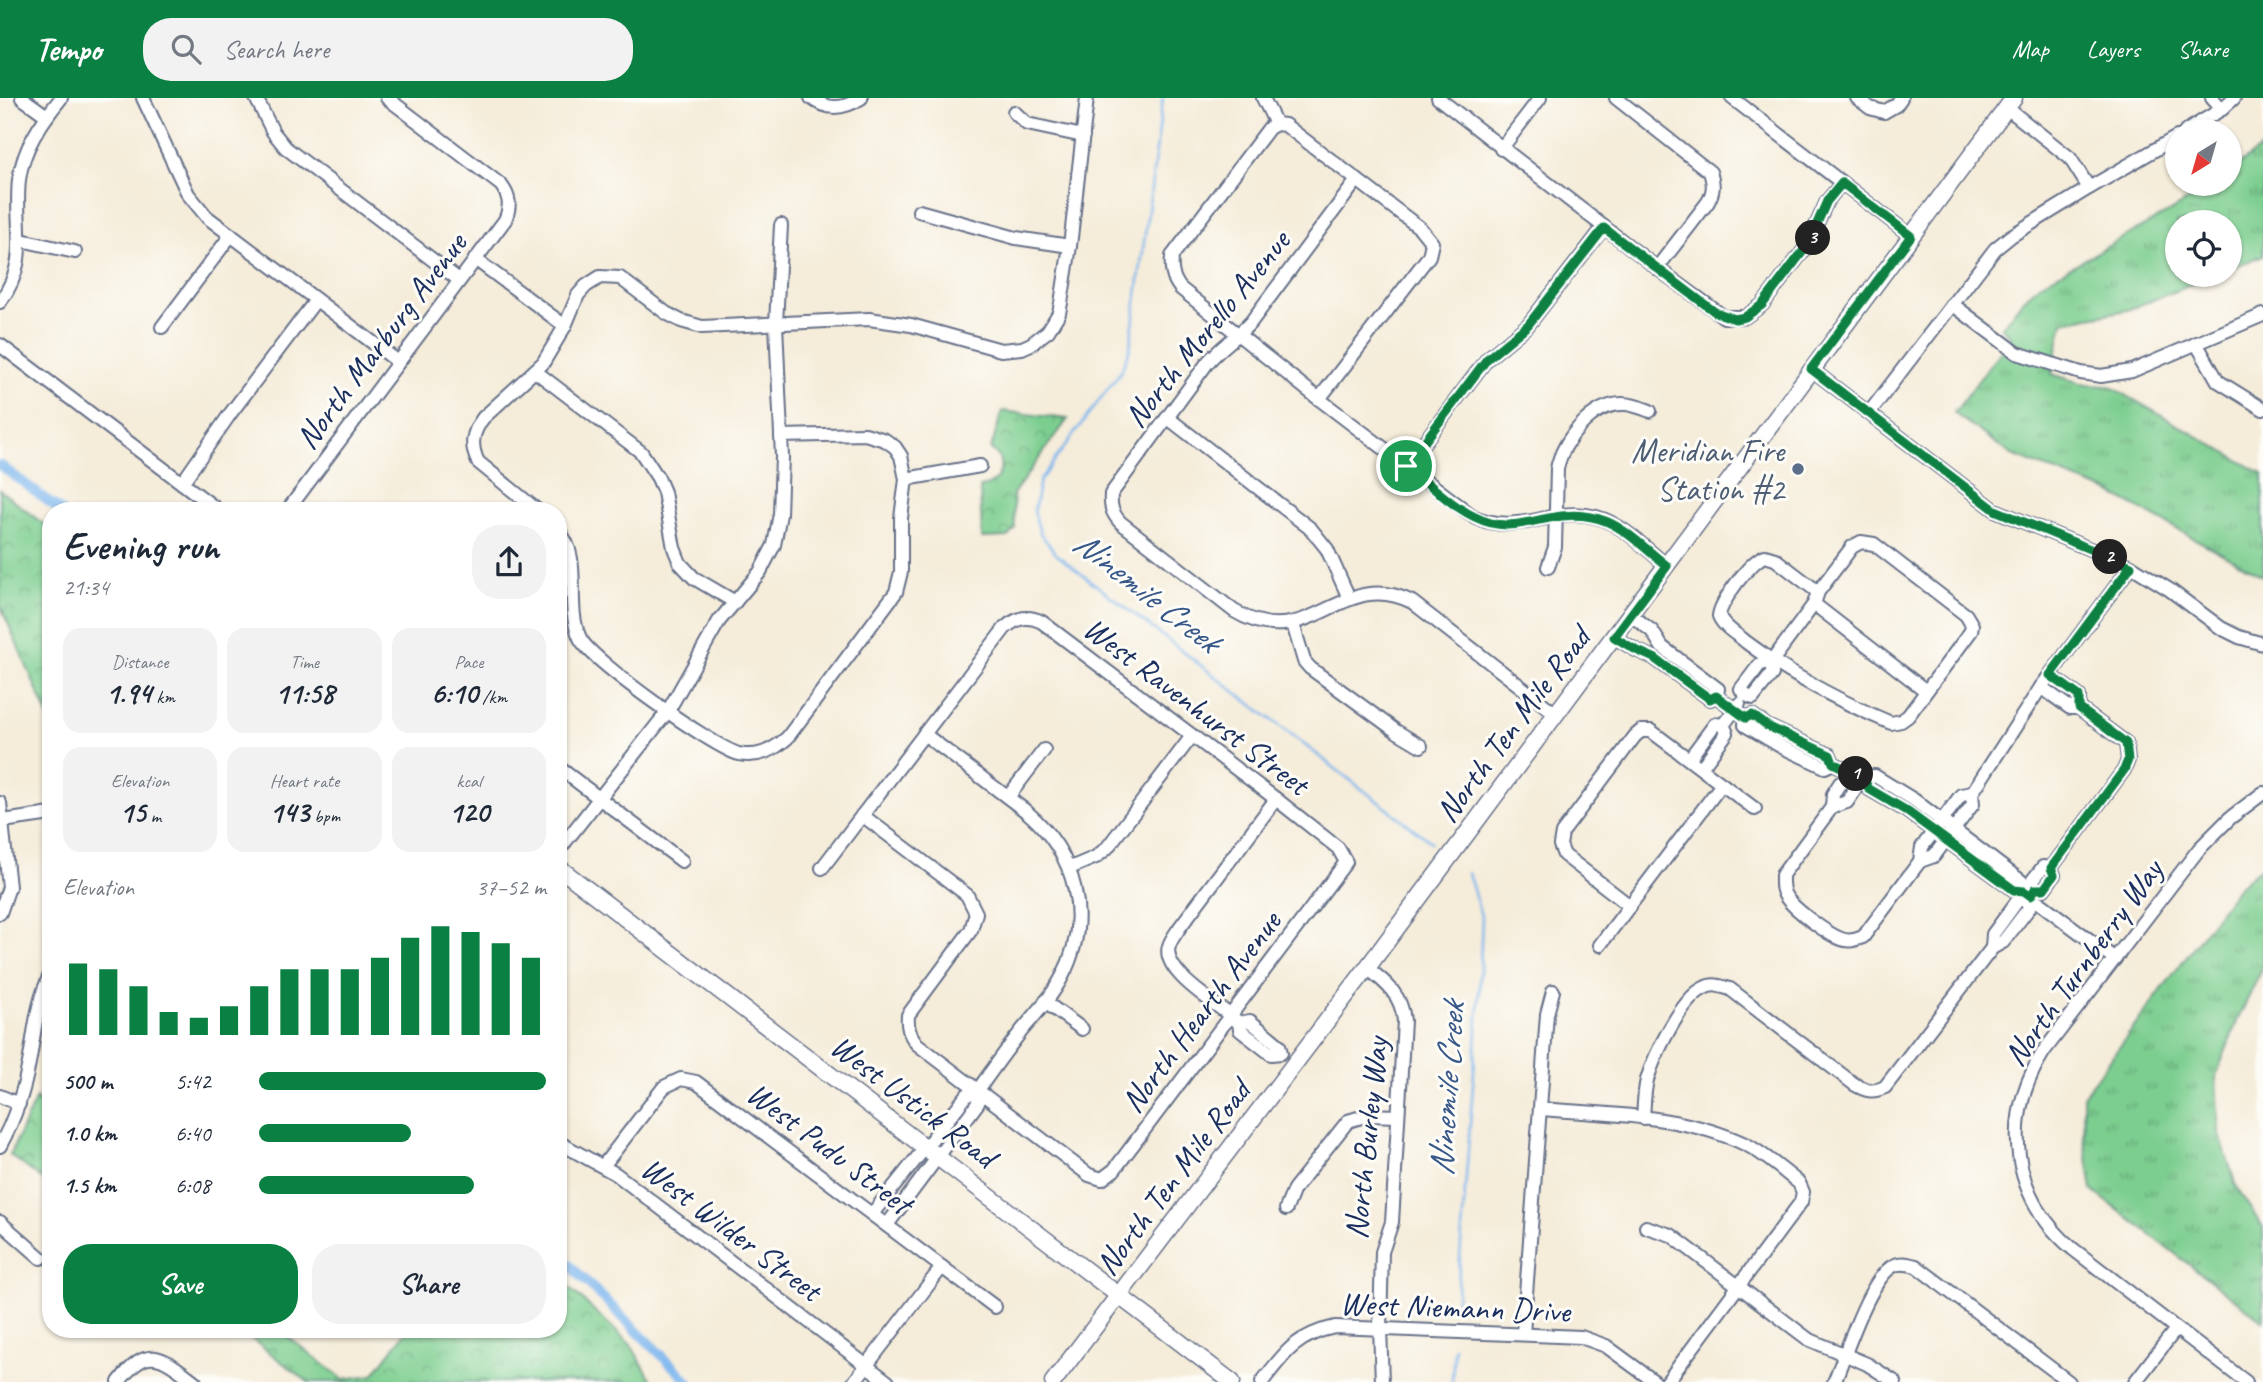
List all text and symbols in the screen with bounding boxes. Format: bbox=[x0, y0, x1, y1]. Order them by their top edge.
search box bbox=[143, 18, 633, 81]
text: Tempo bbox=[35, 28, 101, 70]
icon: search bbox=[167, 30, 205, 68]
text: Search here bbox=[223, 33, 329, 66]
text: Map bbox=[2012, 34, 2049, 64]
text: Layers bbox=[2087, 34, 2140, 64]
text: Share bbox=[2178, 34, 2228, 64]
north arrow bbox=[2165, 119, 2242, 196]
map controls bbox=[2165, 119, 2242, 287]
button: locate bbox=[2165, 210, 2242, 287]
street label: North Morello Avenue bbox=[1114, 220, 1301, 436]
pin: 3 bbox=[1796, 220, 1830, 256]
street label: North Marburg Avenue bbox=[286, 222, 477, 457]
text: 3 bbox=[1808, 225, 1817, 249]
place label: Meridian Fire Station #2 bbox=[1631, 430, 1787, 510]
pin bbox=[1376, 436, 1436, 496]
icon: arrive bbox=[1387, 447, 1425, 485]
marker: Meridian Fire Station #2 bbox=[1790, 461, 1806, 477]
water label: Ninemile Creek bbox=[1064, 520, 1233, 666]
text: Evening run bbox=[63, 523, 219, 570]
button: share bbox=[472, 525, 546, 599]
pin: 2 bbox=[2092, 540, 2128, 574]
text: 2 bbox=[2105, 544, 2114, 568]
text: 21:34 bbox=[63, 573, 109, 602]
street label: West Ravenhurst Street bbox=[1075, 607, 1320, 806]
street label: North Ten Mile Road bbox=[1426, 615, 1603, 831]
text: Distance bbox=[112, 650, 169, 674]
text: Time bbox=[290, 650, 319, 674]
text: Pace bbox=[454, 650, 483, 674]
text: 1.94 bbox=[106, 674, 152, 712]
text: 11:58 bbox=[275, 674, 334, 712]
text: 6:10 bbox=[431, 674, 478, 712]
text: km bbox=[152, 685, 175, 709]
text: /km bbox=[478, 685, 507, 709]
pin: 1 bbox=[1839, 756, 1874, 792]
text: 1 bbox=[1851, 761, 1860, 785]
text: Elevation bbox=[111, 769, 169, 793]
text: Heart rate bbox=[270, 769, 339, 793]
text: kcal bbox=[456, 769, 481, 793]
text: 15 bbox=[119, 793, 146, 831]
text: 143 bbox=[269, 793, 309, 831]
text: 120 bbox=[449, 793, 489, 831]
text: m bbox=[146, 804, 161, 828]
text: bpm bbox=[309, 804, 340, 828]
street label: North Turnberry Way bbox=[1994, 849, 2173, 1074]
text: Elevation bbox=[63, 873, 134, 902]
text: 37–52 m bbox=[476, 873, 546, 902]
street label: North Hearth Avenue bbox=[1111, 901, 1292, 1121]
water label: Ninemile Creek bbox=[1418, 996, 1475, 1177]
street label: West Ustick Road bbox=[822, 1025, 1009, 1180]
street label: North Burley Way bbox=[1335, 1032, 1398, 1241]
text: 500 m bbox=[63, 1067, 112, 1096]
text: 5:42 bbox=[175, 1067, 211, 1096]
street label: North Ten Mile Road bbox=[1086, 1068, 1263, 1284]
street label: West Pudu Street bbox=[739, 1072, 923, 1226]
text: 1.0 km bbox=[63, 1119, 117, 1148]
text: 6:40 bbox=[175, 1119, 211, 1148]
street label: West Wilder Street bbox=[633, 1147, 832, 1312]
text: 1.5 km bbox=[63, 1171, 116, 1200]
text: 6:08 bbox=[175, 1171, 211, 1200]
button: Save bbox=[63, 1244, 298, 1324]
button: Share bbox=[312, 1244, 546, 1324]
street label: West Niemann Drive bbox=[1339, 1282, 1573, 1332]

